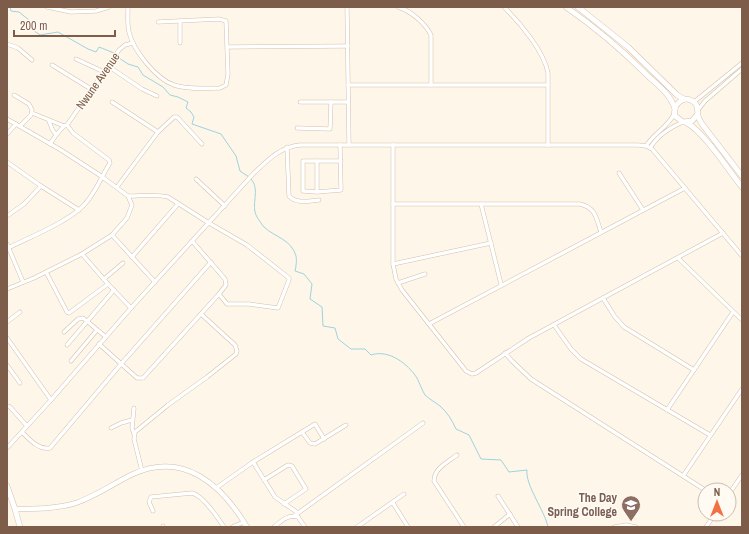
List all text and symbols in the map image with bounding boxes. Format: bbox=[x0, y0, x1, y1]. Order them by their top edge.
scale bar bbox=[14, 12, 115, 38]
text: 200 m bbox=[20, 18, 47, 34]
street label: Nwune Avenue bbox=[73, 49, 123, 113]
north arrow bbox=[697, 482, 737, 522]
text: N bbox=[714, 485, 720, 499]
place label: The Day Spring College bbox=[548, 490, 618, 520]
school or university icon: The Day Spring College bbox=[620, 494, 642, 522]

